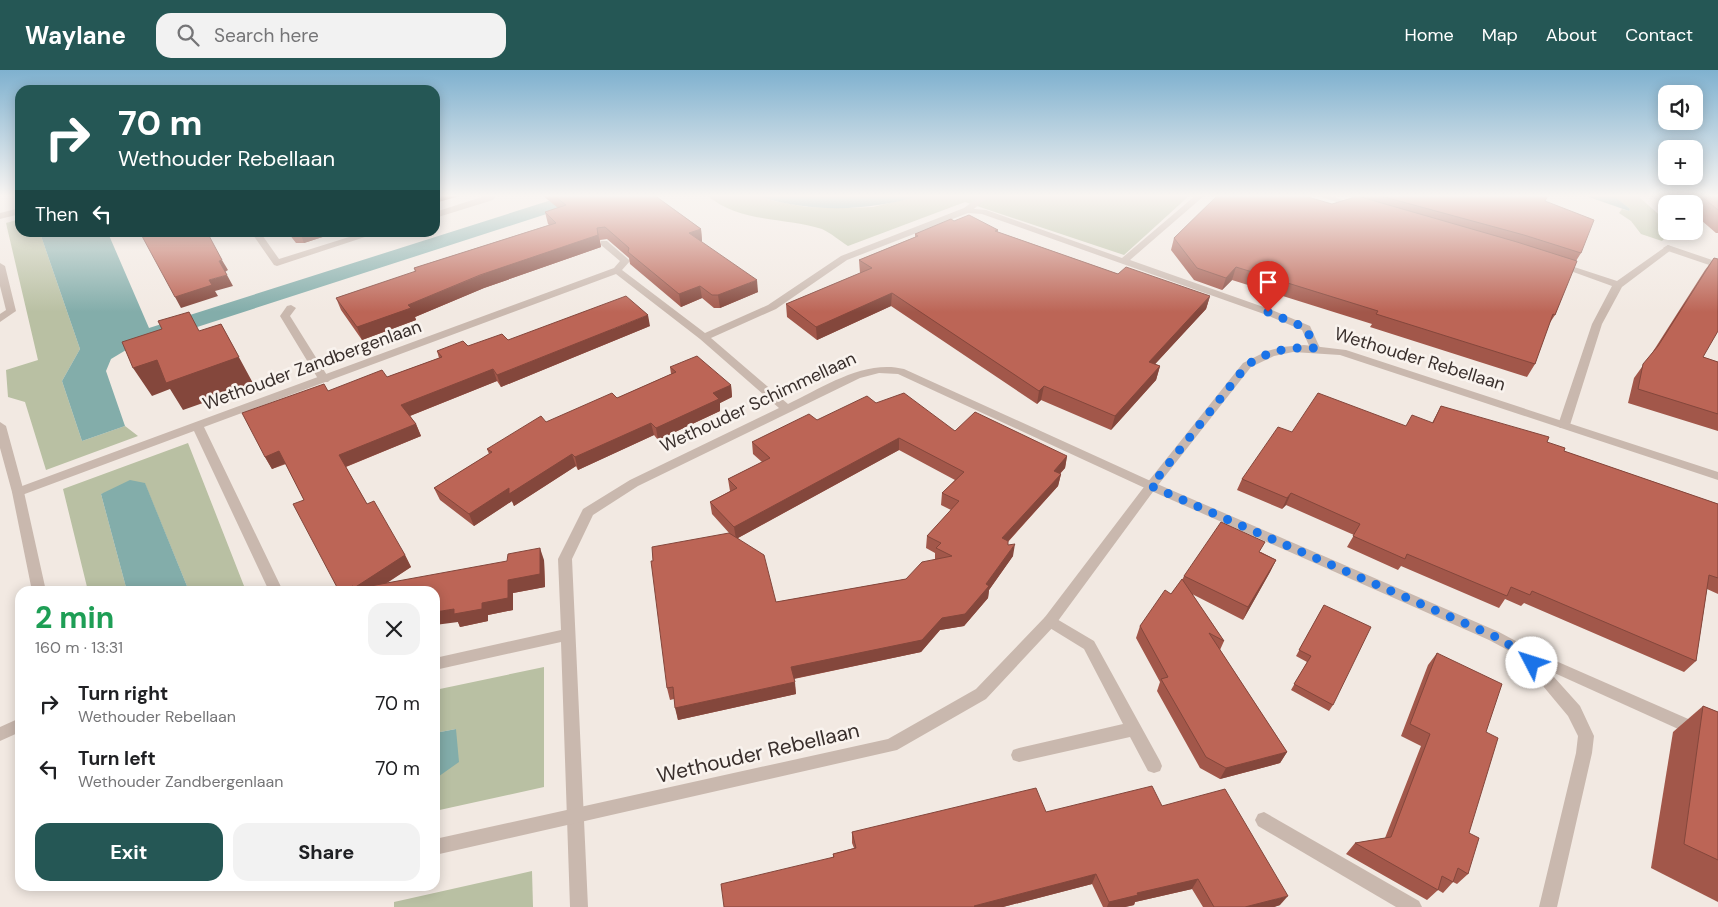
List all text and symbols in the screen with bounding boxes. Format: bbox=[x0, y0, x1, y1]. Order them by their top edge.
search box bbox=[156, 13, 506, 58]
text: Waylane bbox=[25, 20, 126, 51]
icon: search bbox=[174, 21, 202, 49]
text: Search here bbox=[214, 23, 319, 48]
text: Home bbox=[1404, 23, 1454, 47]
text: Map bbox=[1482, 23, 1518, 47]
text: About bbox=[1546, 23, 1597, 47]
text: Contact bbox=[1625, 23, 1693, 47]
map controls bbox=[1658, 85, 1703, 240]
button: sound bbox=[1658, 85, 1703, 130]
text: 70 m bbox=[118, 100, 202, 146]
icon: right bbox=[35, 105, 100, 170]
button: + bbox=[1658, 140, 1703, 185]
text: Wethouder Rebellaan bbox=[118, 144, 335, 173]
button: − bbox=[1658, 195, 1703, 240]
icon: left bbox=[88, 200, 116, 228]
text: Then bbox=[35, 202, 78, 227]
pin bbox=[1247, 261, 1289, 312]
icon: arrive bbox=[1254, 268, 1282, 296]
street label: Wethouder Zandbergenlaan bbox=[199, 314, 425, 416]
street label: Wethouder Rebellaan bbox=[1332, 322, 1508, 396]
street label: Wethouder Schimmellaan bbox=[656, 346, 860, 458]
text: 2 min bbox=[35, 598, 114, 637]
button: close bbox=[368, 603, 420, 655]
position arrow bbox=[1505, 636, 1557, 688]
text: 160 m · 13:31 bbox=[35, 637, 123, 658]
text: Turn right bbox=[78, 681, 168, 706]
icon: right bbox=[35, 690, 63, 718]
text: 70 m bbox=[375, 691, 420, 716]
text: Wethouder Rebellaan bbox=[78, 706, 236, 727]
street label: Wethouder Rebellaan bbox=[654, 716, 862, 790]
text: Turn left bbox=[78, 746, 156, 771]
icon: left bbox=[35, 755, 63, 783]
text: 70 m bbox=[375, 756, 420, 781]
text: Wethouder Zandbergenlaan bbox=[78, 771, 283, 792]
button: Exit bbox=[35, 823, 223, 881]
button: Share bbox=[233, 823, 420, 881]

